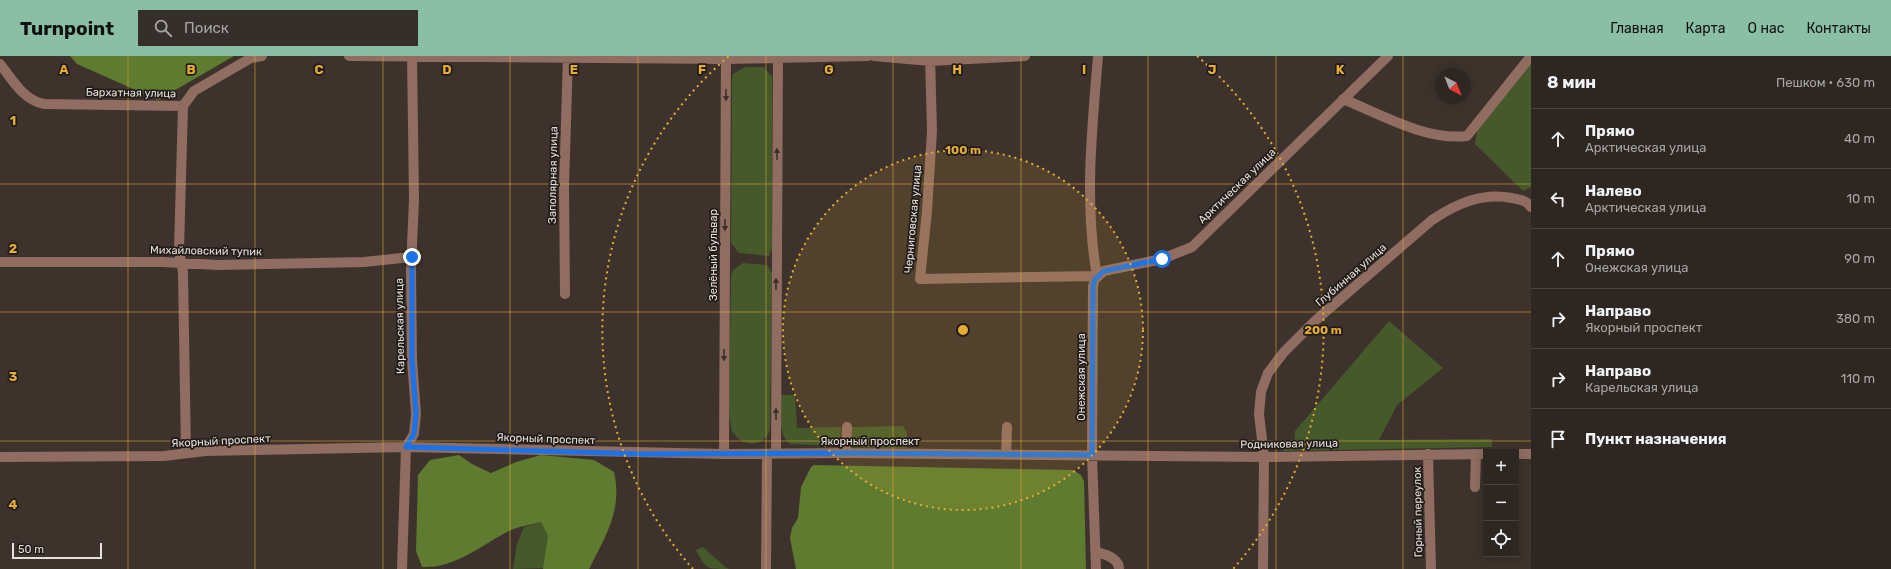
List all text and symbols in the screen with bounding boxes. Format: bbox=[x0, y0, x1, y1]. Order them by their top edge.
search box bbox=[138, 10, 418, 46]
text: Turnpoint bbox=[20, 17, 114, 40]
icon: search bbox=[152, 17, 174, 39]
text: Поиск bbox=[184, 19, 229, 37]
text: Главная bbox=[1610, 20, 1664, 37]
text: Карта bbox=[1686, 20, 1726, 37]
text: О нас bbox=[1748, 20, 1784, 37]
text: Контакты bbox=[1806, 20, 1871, 37]
text: A bbox=[59, 62, 69, 77]
text: B bbox=[186, 62, 196, 77]
text: C bbox=[314, 62, 324, 77]
text: D bbox=[442, 62, 452, 77]
text: E bbox=[570, 62, 578, 77]
text: F bbox=[698, 62, 706, 77]
text: G bbox=[824, 62, 834, 77]
text: H bbox=[952, 62, 962, 77]
text: I bbox=[1082, 62, 1086, 77]
text: J bbox=[1208, 62, 1216, 77]
text: K bbox=[1336, 62, 1345, 77]
north arrow bbox=[1435, 68, 1471, 104]
text: 8 мин bbox=[1547, 72, 1596, 92]
text: Пешком · 630 m bbox=[1776, 75, 1875, 90]
street label: Бархатная улица bbox=[86, 86, 176, 100]
one-way arrow bbox=[723, 89, 729, 102]
text: 1 bbox=[10, 113, 16, 128]
text: Прямо bbox=[1585, 122, 1635, 140]
street label: Заполярная улица bbox=[546, 126, 560, 224]
icon: ahead bbox=[1547, 128, 1569, 150]
text: 40 m bbox=[1844, 131, 1875, 146]
text: Арктическая улица bbox=[1585, 140, 1706, 155]
text: 100 m bbox=[945, 143, 981, 157]
street label: Арктическая улица bbox=[1196, 146, 1278, 226]
one-way arrow bbox=[774, 147, 780, 160]
street label: Черниговская улица bbox=[902, 164, 924, 274]
text: Налево bbox=[1585, 182, 1642, 200]
icon: left bbox=[1547, 188, 1569, 210]
text: 10 m bbox=[1846, 191, 1875, 206]
text: Арктическая улица bbox=[1585, 200, 1706, 215]
street label: Зелёный бульвар bbox=[707, 209, 720, 301]
one-way arrow bbox=[722, 219, 728, 232]
text: 2 bbox=[9, 241, 17, 256]
street label: Глубинная улица bbox=[1313, 241, 1389, 309]
text: Прямо bbox=[1585, 242, 1635, 260]
street label: Михайловский тупик bbox=[150, 244, 262, 258]
route end bbox=[403, 248, 421, 266]
icon: ahead bbox=[1547, 248, 1569, 270]
route start bbox=[1153, 250, 1171, 268]
text: 90 m bbox=[1844, 251, 1875, 266]
text: Онежская улица bbox=[1585, 260, 1688, 275]
one-way arrow bbox=[773, 277, 779, 290]
street label: Карельская улица bbox=[393, 278, 407, 374]
text: Направо bbox=[1585, 302, 1651, 320]
icon: right bbox=[1547, 308, 1569, 330]
text: 380 m bbox=[1836, 311, 1875, 326]
text: Якорный проспект bbox=[1585, 320, 1702, 335]
centre of rings bbox=[956, 323, 970, 337]
text: 200 m bbox=[1304, 323, 1342, 337]
street label: Онежская улица bbox=[1075, 333, 1088, 421]
one-way arrow bbox=[721, 349, 727, 362]
text: Направо bbox=[1585, 362, 1651, 380]
icon: right bbox=[1547, 368, 1569, 390]
text: 3 bbox=[9, 369, 18, 384]
text: 110 m bbox=[1841, 371, 1875, 386]
text: Карельская улица bbox=[1585, 380, 1699, 395]
one-way arrow bbox=[773, 407, 779, 420]
icon: arrive bbox=[1547, 428, 1569, 450]
text: Пункт назначения bbox=[1585, 430, 1727, 448]
street label: Якорный проспект bbox=[496, 431, 596, 447]
street label: Якорный проспект bbox=[171, 432, 271, 450]
street label: Якорный проспект bbox=[820, 435, 920, 448]
street label: Родниковая улица bbox=[1240, 437, 1338, 451]
map controls bbox=[1483, 449, 1519, 557]
button: + bbox=[1483, 449, 1519, 485]
street label: Горный переулок bbox=[1411, 467, 1425, 557]
button: − bbox=[1483, 485, 1519, 521]
text: 4 bbox=[9, 497, 18, 512]
button: locate bbox=[1483, 521, 1519, 557]
scale bar bbox=[12, 541, 102, 560]
text: 50 m bbox=[18, 543, 44, 556]

